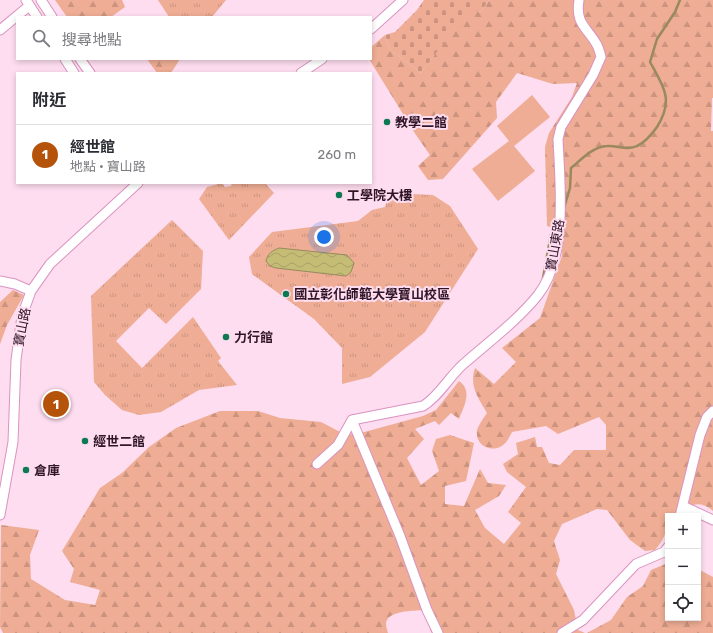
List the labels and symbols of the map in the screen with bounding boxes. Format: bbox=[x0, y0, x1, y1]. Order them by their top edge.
place label: 教學二館 bbox=[395, 115, 447, 130]
marker: 教學二館 bbox=[382, 117, 392, 127]
place label: 工學院大樓 bbox=[347, 188, 412, 203]
marker: 工學院大樓 bbox=[334, 190, 344, 200]
street label: 寶山東路 bbox=[543, 218, 567, 272]
your location bbox=[314, 227, 334, 247]
place label: 國立彰化師範大學寶山校區 bbox=[294, 287, 450, 302]
marker: 國立彰化師範大學寶山校區 bbox=[281, 289, 291, 299]
street label: 寶山路 bbox=[11, 306, 33, 348]
place label: 力行館 bbox=[234, 330, 273, 345]
marker: 力行館 bbox=[221, 332, 231, 342]
pin: 1 bbox=[43, 389, 69, 419]
place label: 經世二館 bbox=[93, 434, 145, 449]
marker: 經世二館 bbox=[80, 436, 90, 446]
place label: 倉庫 bbox=[34, 463, 60, 478]
marker: 倉庫 bbox=[21, 465, 31, 475]

